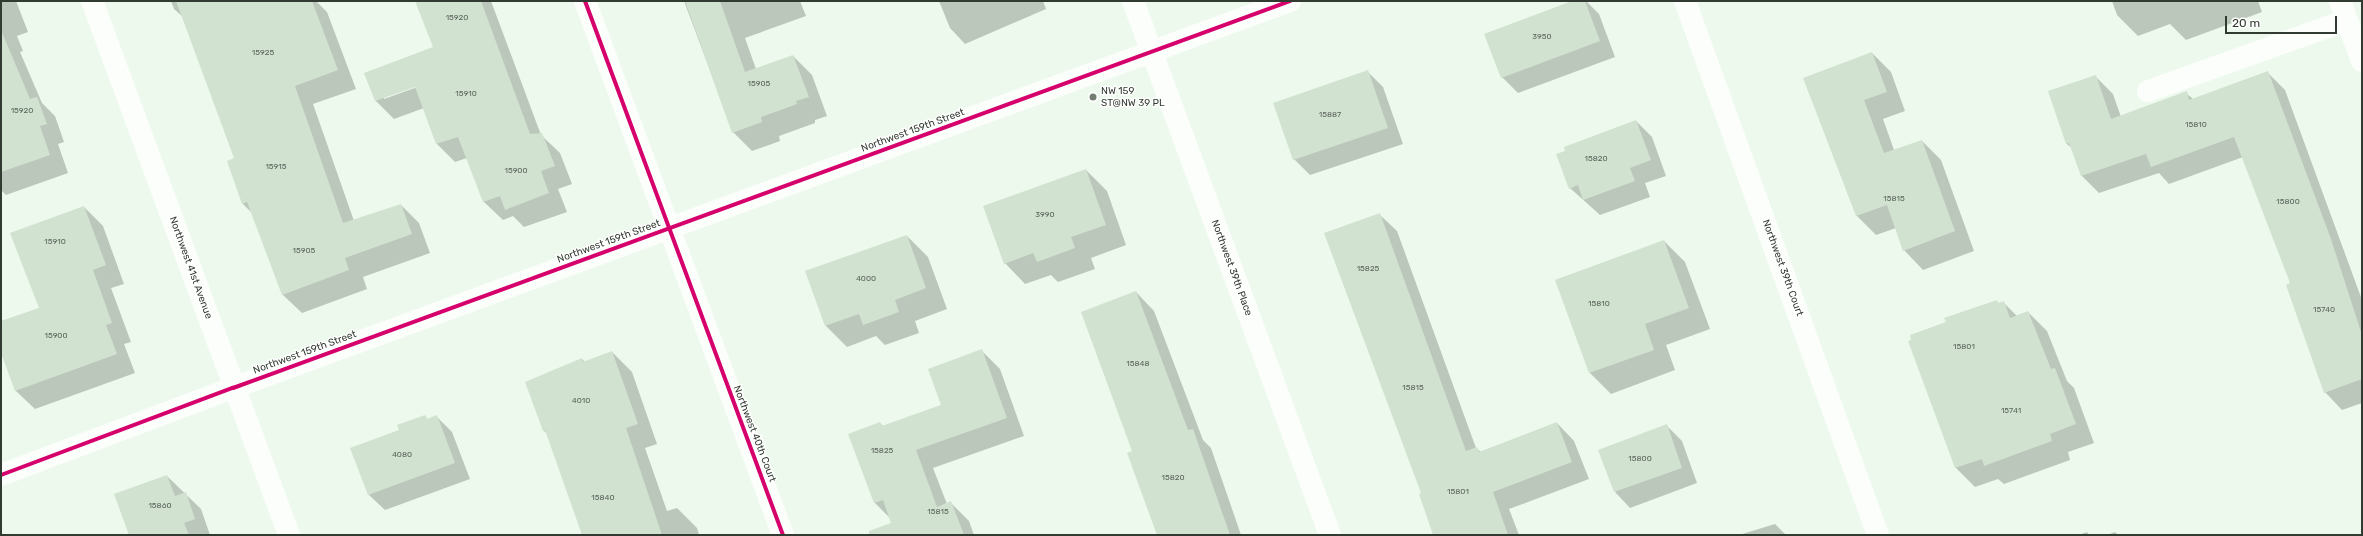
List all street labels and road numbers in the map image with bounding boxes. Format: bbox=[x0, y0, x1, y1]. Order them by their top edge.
street label: Northwest 159th Street bbox=[860, 107, 966, 155]
street label: Northwest 41st Avenue bbox=[166, 215, 214, 321]
street label: Northwest 159th Street bbox=[556, 218, 662, 266]
street label: Northwest 39th Place bbox=[1208, 218, 1254, 318]
street label: Northwest 39th Court bbox=[1759, 218, 1805, 318]
street label: Northwest 159th Street bbox=[252, 329, 358, 377]
street label: Northwest 40th Court bbox=[730, 384, 778, 484]

